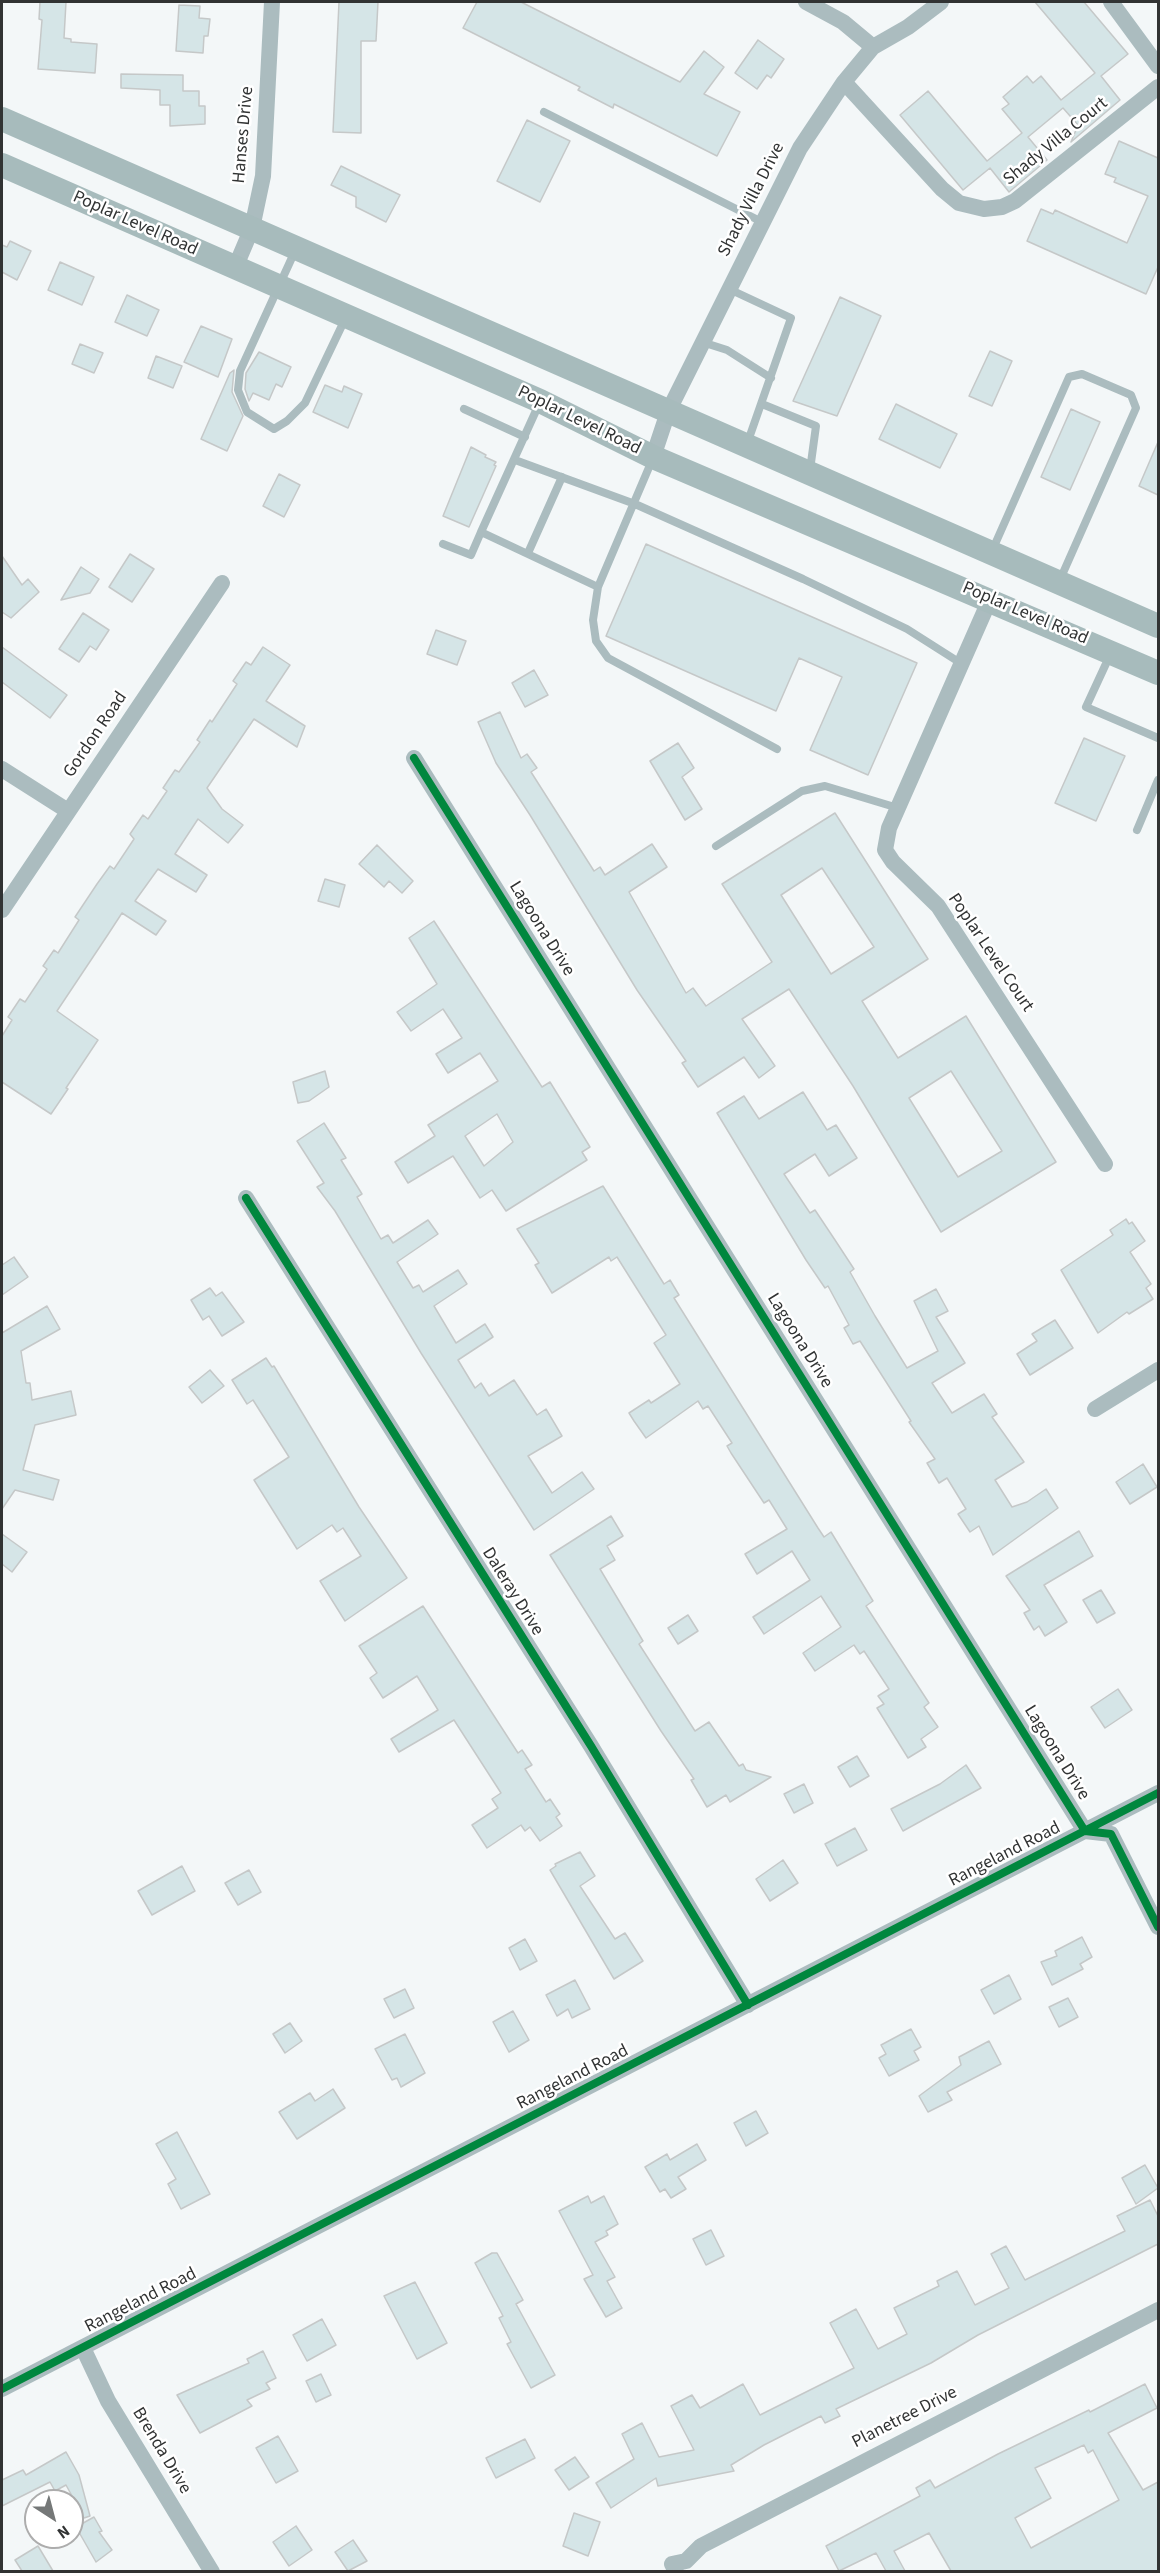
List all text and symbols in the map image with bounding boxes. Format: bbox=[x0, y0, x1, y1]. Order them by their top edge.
street label: Hanses Drive bbox=[229, 86, 259, 184]
street label: Shady Villa Court bbox=[999, 93, 1113, 191]
street label: Shady Villa Drive bbox=[714, 139, 790, 261]
street label: Poplar Level Road bbox=[69, 187, 201, 261]
street label: Poplar Level Road bbox=[514, 382, 644, 460]
street label: Poplar Level Road bbox=[959, 578, 1091, 650]
street label: Gordon Road bbox=[59, 688, 133, 782]
street label: Lagoona Drive bbox=[503, 878, 579, 980]
street label: Poplar Level Court bbox=[942, 890, 1038, 1016]
street label: Lagoona Drive bbox=[761, 1290, 837, 1392]
street label: Daleray Drive bbox=[476, 1544, 548, 1640]
street label: Lagoona Drive bbox=[1018, 1702, 1094, 1804]
street label: Rangeland Road bbox=[945, 1818, 1065, 1892]
street label: Rangeland Road bbox=[513, 2041, 633, 2115]
street label: Rangeland Road bbox=[81, 2264, 201, 2338]
street label: Planetree Drive bbox=[849, 2382, 961, 2454]
street label: Brenda Drive bbox=[127, 2404, 195, 2498]
north arrow bbox=[24, 2489, 84, 2549]
text: N bbox=[53, 2520, 74, 2544]

